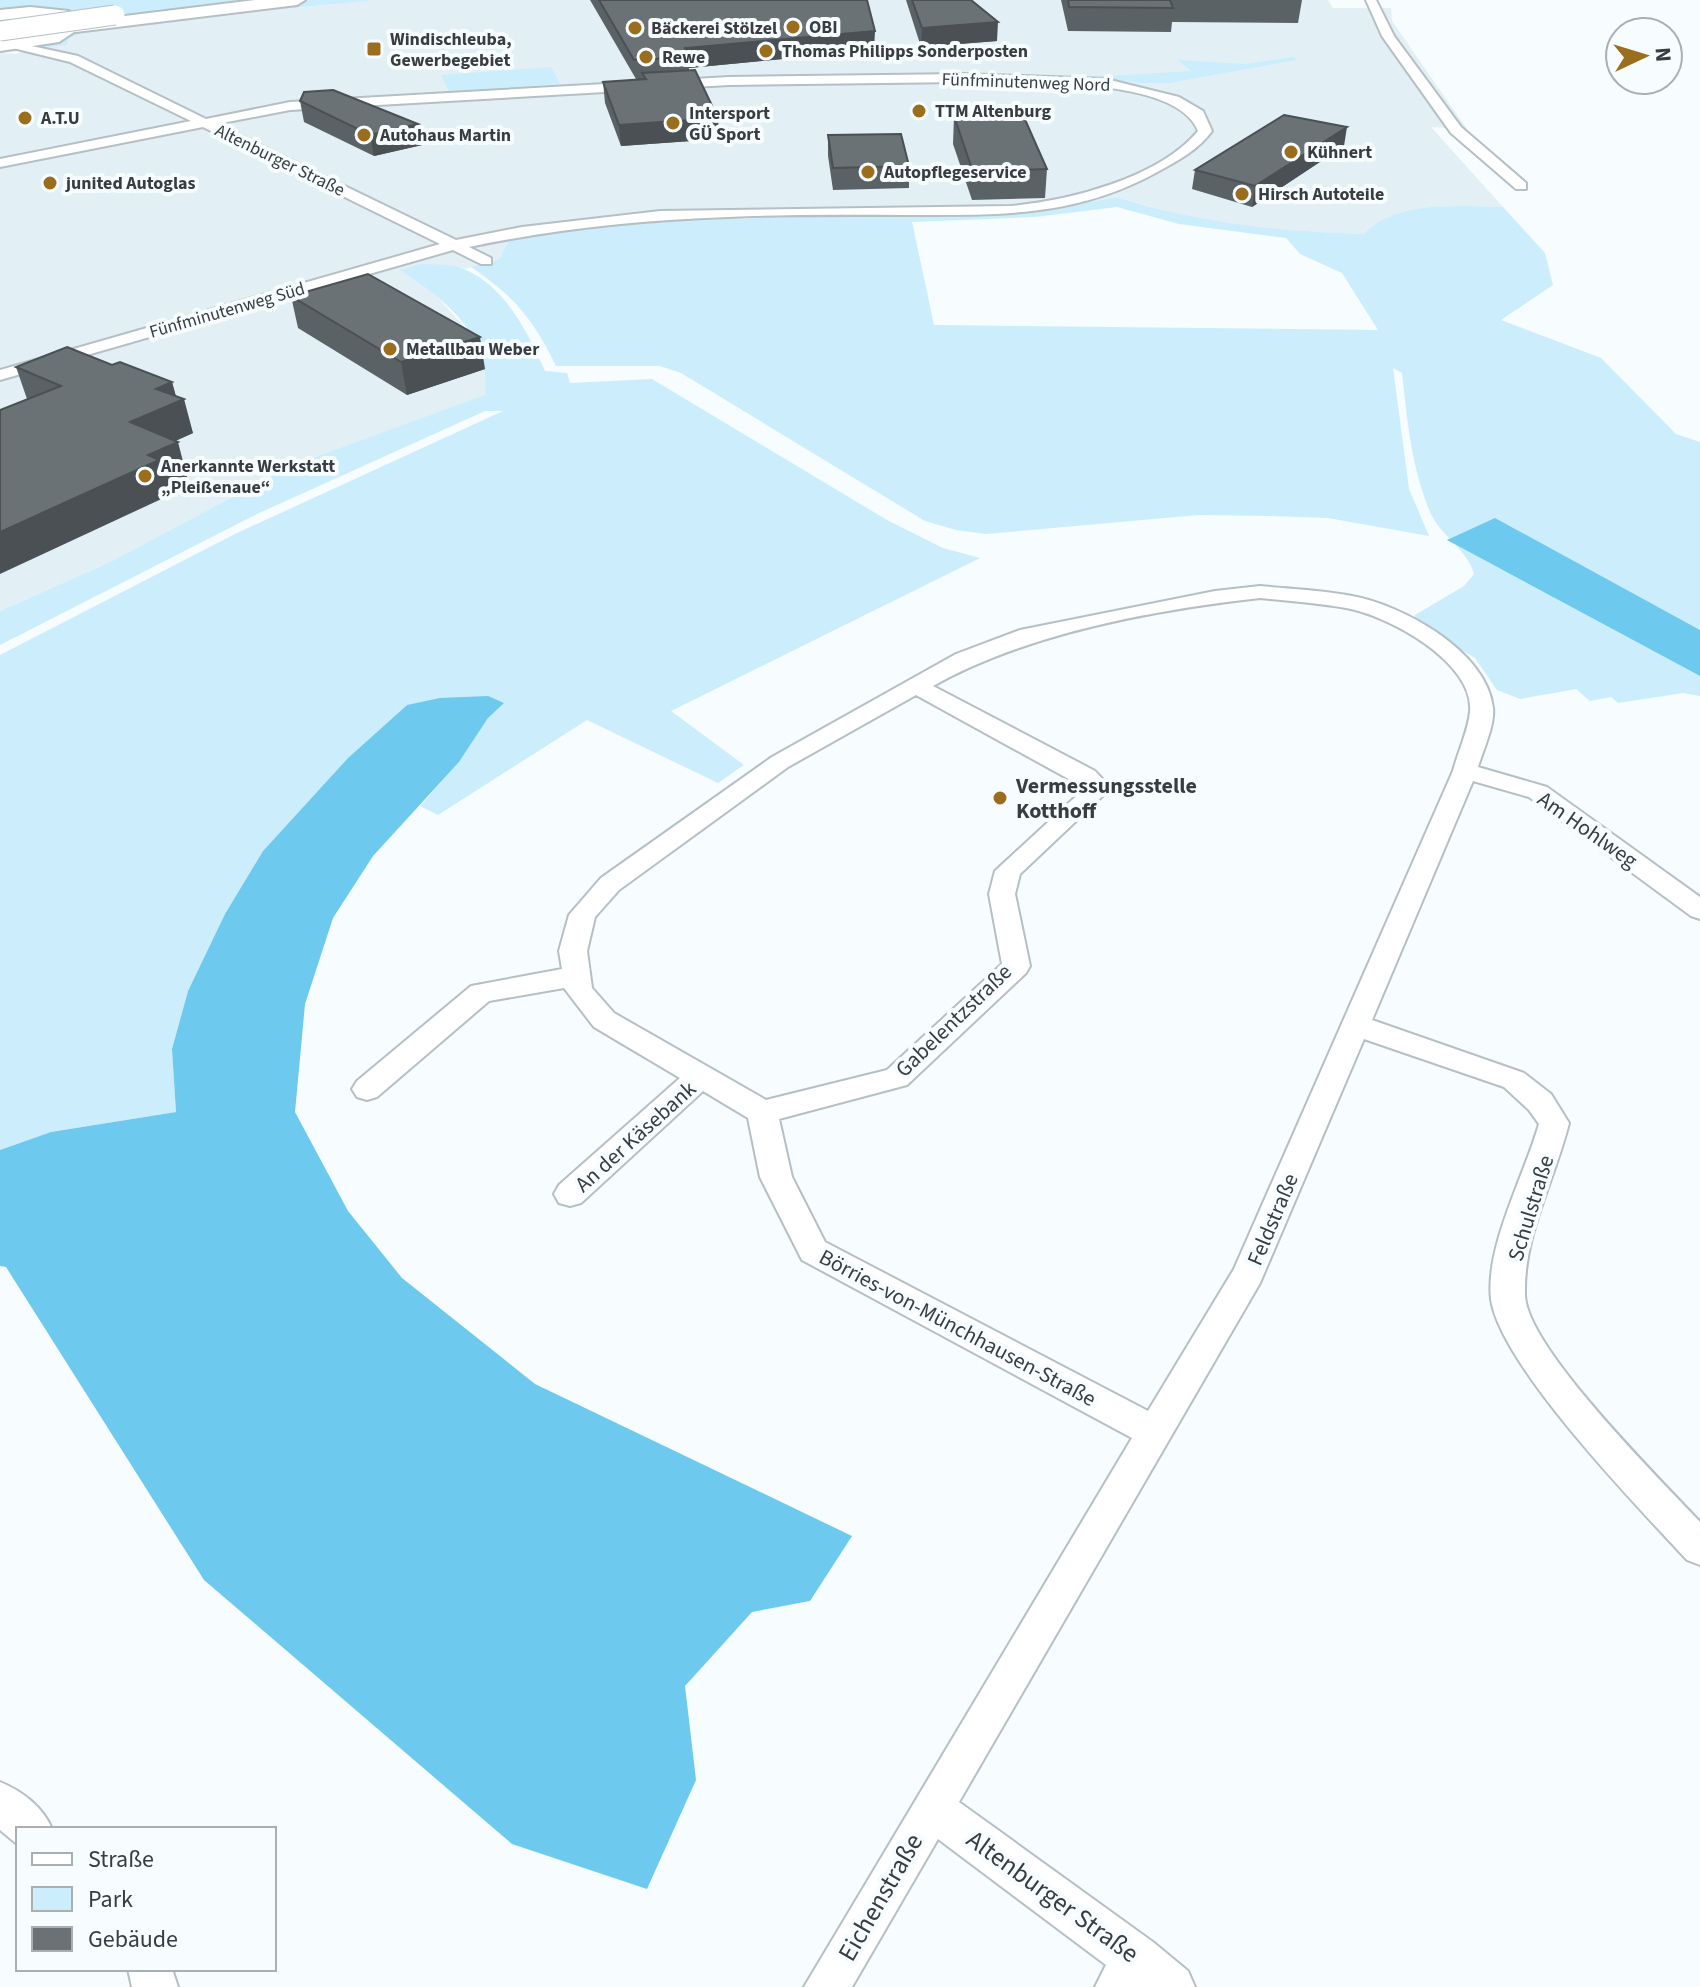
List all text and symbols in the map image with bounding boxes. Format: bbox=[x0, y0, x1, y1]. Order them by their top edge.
place label: OBI bbox=[809, 15, 838, 40]
place label: Bäckerei Stölzel bbox=[651, 16, 777, 41]
north arrow bbox=[1604, 16, 1684, 96]
marker: OBI bbox=[784, 18, 802, 36]
marker: Bäckerei Stölzel bbox=[626, 19, 644, 37]
place label: Windischleuba, Gewerbegebiet bbox=[390, 27, 512, 73]
place label: Thomas Philipps Sonderposten bbox=[782, 39, 1028, 64]
marker: Windischleuba, Gewerbegebiet bbox=[365, 40, 383, 58]
marker: Thomas Philipps Sonderposten bbox=[757, 42, 775, 60]
place label: Rewe bbox=[662, 45, 705, 70]
text: N bbox=[1646, 46, 1679, 63]
marker: Rewe bbox=[637, 48, 655, 66]
street label: Fünfminutenweg Nord bbox=[941, 67, 1111, 98]
place label: TTM Altenburg bbox=[935, 99, 1052, 124]
place label: Intersport GÜ Sport bbox=[689, 101, 770, 147]
marker: TTM Altenburg bbox=[910, 102, 928, 120]
place label: A.T.U bbox=[40, 106, 80, 131]
marker: A.T.U bbox=[16, 109, 34, 127]
marker: Intersport GÜ Sport bbox=[664, 114, 682, 132]
street label: Altenburger Straße bbox=[211, 118, 349, 203]
place label: Autohaus Martin bbox=[379, 123, 511, 148]
marker: Autohaus Martin bbox=[355, 126, 373, 144]
place label: Kühnert bbox=[1307, 140, 1372, 165]
marker: Kühnert bbox=[1282, 143, 1300, 161]
place label: Autopflegeservice bbox=[883, 160, 1027, 185]
marker: Autopflegeservice bbox=[859, 163, 877, 181]
place label: junited Autoglas bbox=[65, 171, 196, 196]
marker: junited Autoglas bbox=[41, 174, 59, 192]
place label: Hirsch Autoteile bbox=[1258, 182, 1384, 207]
marker: Hirsch Autoteile bbox=[1233, 185, 1251, 203]
street label: Fünfminutenweg Süd bbox=[146, 276, 308, 345]
place label: Metallbau Weber bbox=[406, 337, 540, 362]
marker: Metallbau Weber bbox=[381, 340, 399, 358]
place label: Anerkannte Werkstatt „Pleißenaue“ bbox=[160, 454, 335, 500]
marker: Anerkannte Werkstatt „Pleißenaue“ bbox=[136, 467, 154, 485]
place label: Vermessungsstelle Kotthoff bbox=[1015, 770, 1197, 827]
street label: Am Hohlweg bbox=[1531, 783, 1644, 876]
marker: Vermessungsstelle Kotthoff bbox=[991, 789, 1009, 807]
street label: Gabelentzstraße bbox=[888, 957, 1019, 1085]
street label: An der Käsebank bbox=[568, 1073, 703, 1200]
street label: Schulstraße bbox=[1500, 1151, 1562, 1265]
street label: Feldstraße bbox=[1239, 1168, 1307, 1270]
street label: Börries-von-Münchhausen-Straße bbox=[813, 1241, 1102, 1415]
street label: Altenburger Straße bbox=[959, 1821, 1146, 1972]
legend bbox=[16, 1827, 276, 1971]
street label: Eichenstraße bbox=[829, 1827, 932, 1968]
text: Straße bbox=[88, 1842, 154, 1877]
text: Park bbox=[88, 1882, 133, 1917]
text: Gebäude bbox=[88, 1922, 178, 1957]

